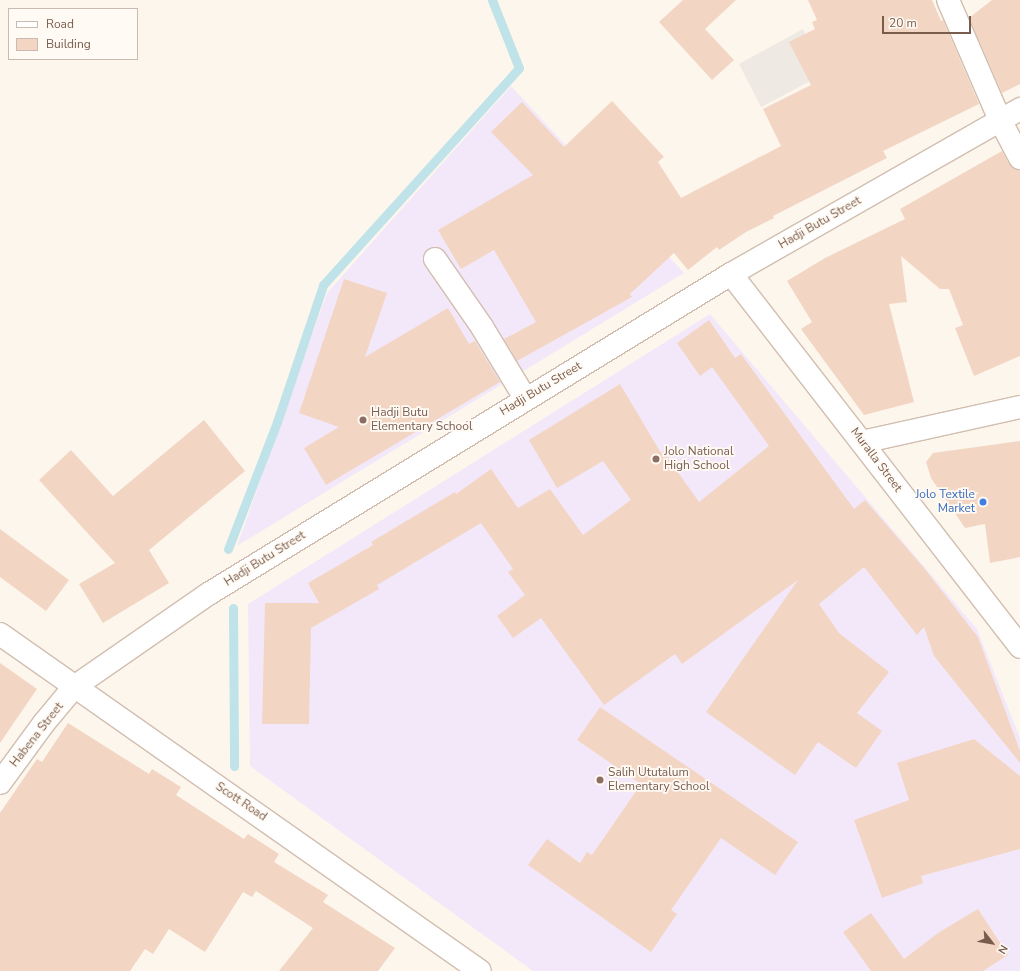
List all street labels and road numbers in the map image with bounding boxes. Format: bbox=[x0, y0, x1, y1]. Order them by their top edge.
street label: Hadji Butu Street bbox=[776, 194, 864, 252]
street label: Hadji Butu Street bbox=[498, 359, 584, 419]
street label: Muralla Street bbox=[847, 425, 905, 495]
street label: Hadji Butu Street bbox=[222, 528, 308, 590]
street label: Habena Street bbox=[7, 700, 67, 770]
street label: Scott Road bbox=[213, 780, 269, 824]

